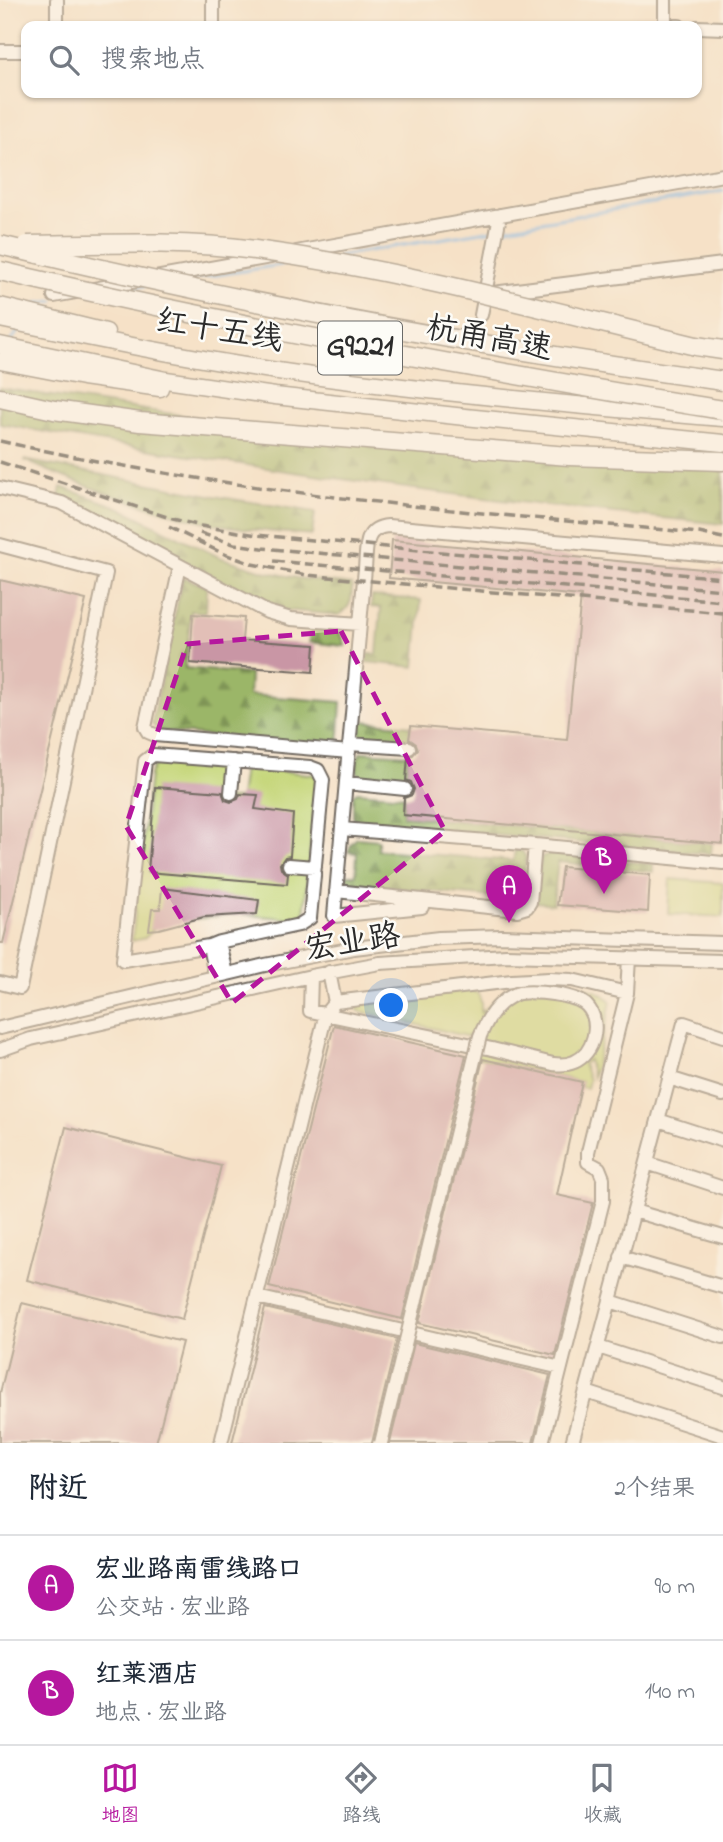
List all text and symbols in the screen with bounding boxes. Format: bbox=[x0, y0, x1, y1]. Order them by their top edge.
search box bbox=[21, 21, 702, 98]
icon: search bbox=[45, 41, 83, 79]
text: 搜索地点 bbox=[101, 42, 205, 80]
street label: 红十五线 bbox=[152, 299, 286, 365]
street label: 杭甬高速 bbox=[422, 306, 556, 374]
road number: G9221 bbox=[318, 322, 402, 374]
pin: B bbox=[581, 836, 627, 894]
pin: A bbox=[486, 865, 532, 923]
street label: 宏业路 bbox=[302, 913, 404, 975]
your location bbox=[374, 988, 408, 1022]
text: 附近 bbox=[28, 1468, 88, 1512]
text: 2个结果 bbox=[615, 1473, 695, 1506]
text: 宏业路南雷线路口 bbox=[95, 1552, 303, 1590]
text: A bbox=[44, 1571, 58, 1604]
text: 90 m bbox=[655, 1571, 695, 1604]
text: 公交站 · 宏业路 bbox=[95, 1592, 249, 1625]
text: 红莱酒店 bbox=[95, 1657, 199, 1695]
text: B bbox=[43, 1676, 59, 1709]
text: 140 m bbox=[645, 1676, 695, 1709]
text: 地点 · 宏业路 bbox=[95, 1697, 226, 1730]
tab: 地图 bbox=[101, 1759, 140, 1830]
tab: 路线 bbox=[342, 1759, 381, 1830]
tab: 收藏 bbox=[583, 1759, 622, 1830]

